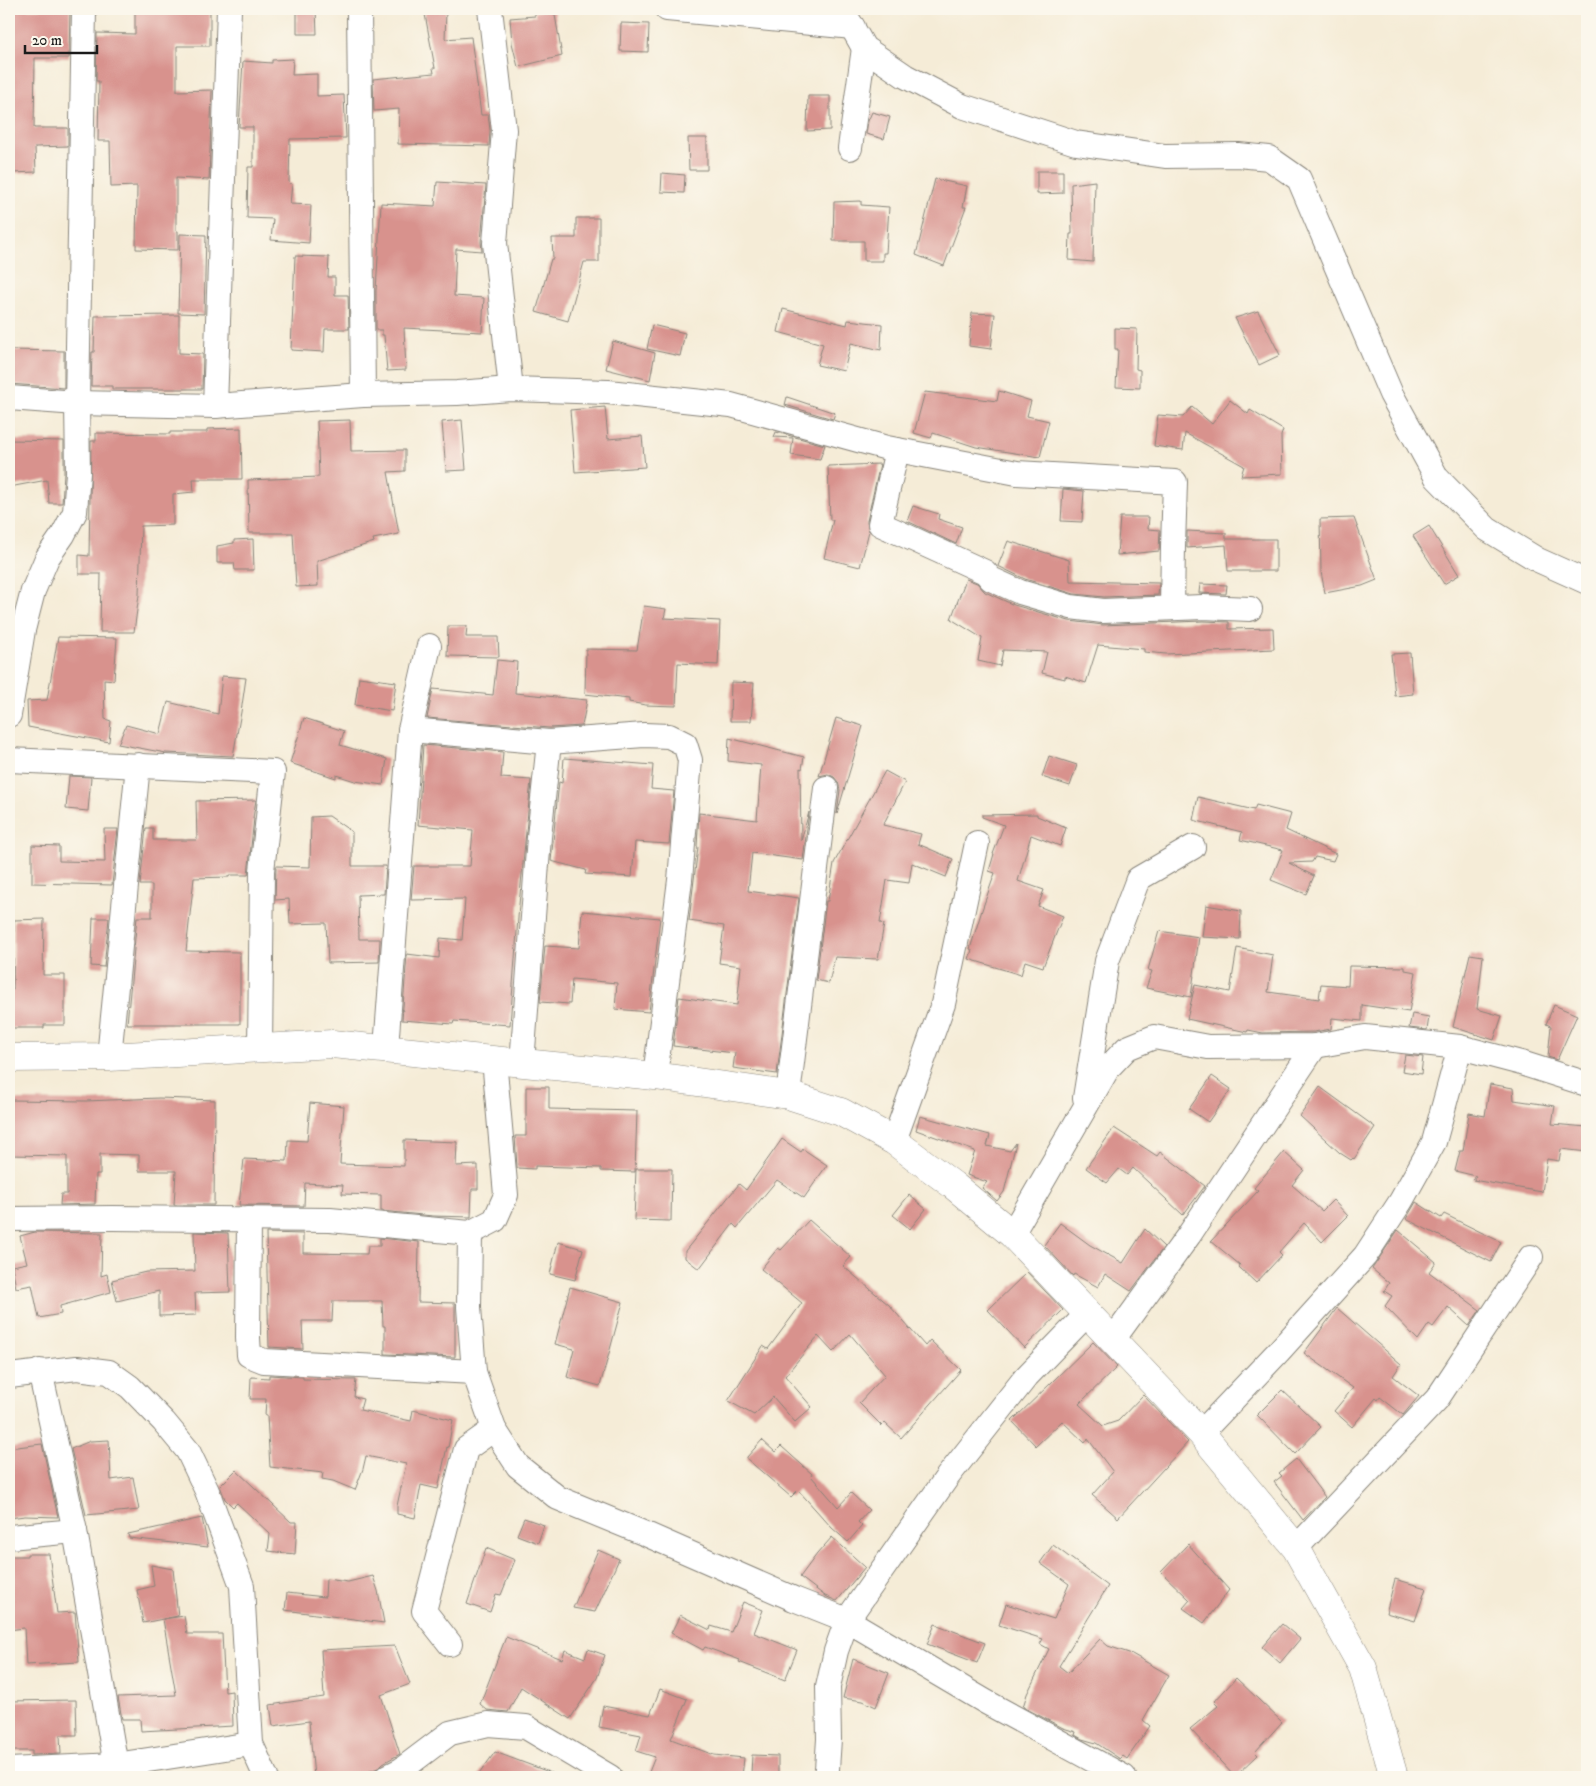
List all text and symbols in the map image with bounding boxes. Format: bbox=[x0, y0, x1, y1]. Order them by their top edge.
scale bar bbox=[25, 22, 98, 54]
text: 20 m bbox=[32, 31, 62, 50]

